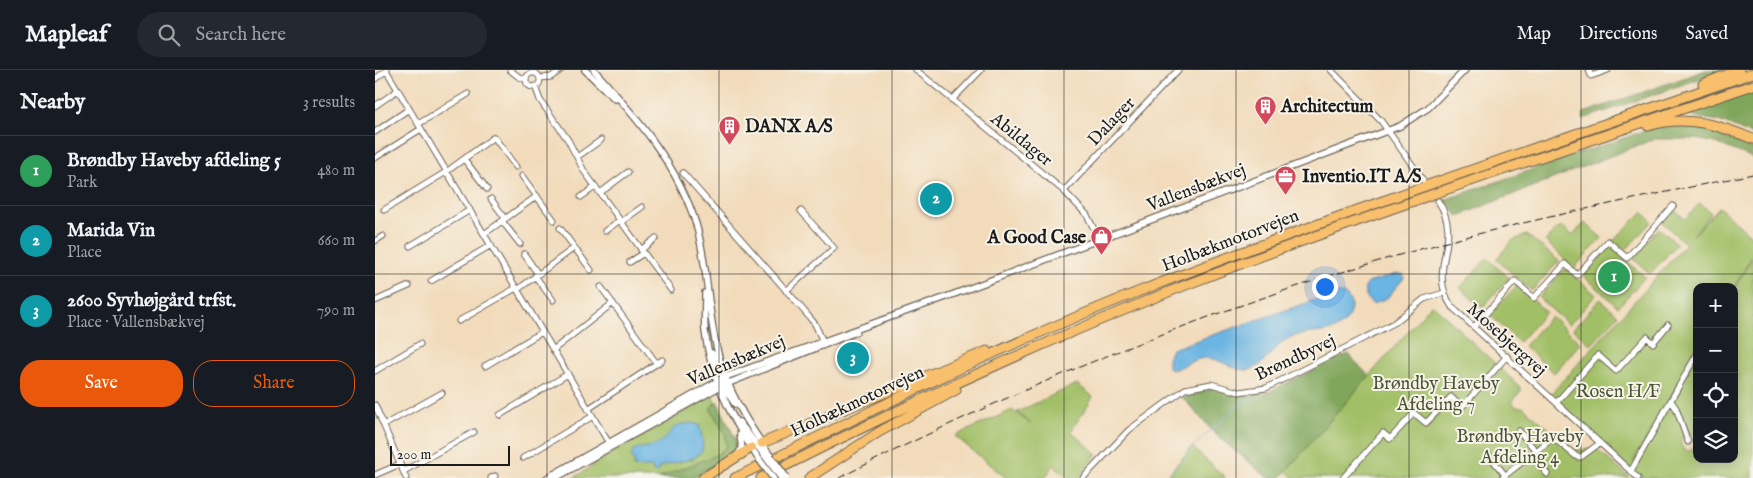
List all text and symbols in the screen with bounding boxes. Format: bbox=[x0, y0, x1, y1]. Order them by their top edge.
search box bbox=[137, 12, 487, 57]
text: Mapleaf bbox=[25, 19, 107, 50]
icon: search bbox=[155, 21, 183, 49]
text: Search here bbox=[195, 23, 286, 47]
text: Map bbox=[1517, 23, 1551, 46]
text: Directions bbox=[1579, 23, 1657, 46]
text: Saved bbox=[1685, 23, 1728, 46]
text: Nearby bbox=[20, 89, 85, 116]
street label: Dalager bbox=[1083, 92, 1141, 152]
text: 3 results bbox=[303, 93, 355, 113]
building icon: Architectum bbox=[1253, 94, 1277, 125]
place label: Architectum bbox=[1280, 96, 1374, 119]
street label: Abildager bbox=[985, 108, 1057, 172]
building icon: DANX A/S bbox=[717, 114, 741, 145]
place label: DANX A/S bbox=[745, 116, 833, 139]
text: Brøndby Haveby afdeling 5 bbox=[67, 149, 281, 173]
street label: Vallensbækvej bbox=[1143, 159, 1249, 218]
text: 1 bbox=[33, 161, 39, 181]
text: 480 m bbox=[317, 161, 355, 181]
office icon: Inventio.IT A/S bbox=[1274, 164, 1298, 195]
place label: Inventio.IT A/S bbox=[1302, 166, 1422, 189]
text: Park bbox=[67, 173, 97, 193]
pin: 2 bbox=[920, 180, 952, 218]
street label: Holbækmotorvejen bbox=[1159, 205, 1303, 278]
text: Marida Vin bbox=[67, 219, 155, 243]
shop icon: A Good Case bbox=[1090, 225, 1114, 256]
place label: A Good Case bbox=[986, 227, 1087, 250]
text: 2 bbox=[32, 231, 40, 251]
text: 660 m bbox=[318, 231, 355, 251]
text: Place bbox=[67, 243, 102, 263]
pin: 1 bbox=[1598, 258, 1630, 296]
your location bbox=[1312, 274, 1338, 300]
map controls bbox=[1693, 283, 1738, 463]
button: + bbox=[1693, 283, 1738, 328]
text: 2600 Syvhøjgård trfst. bbox=[67, 289, 236, 313]
street label: Mosebjergvej bbox=[1461, 298, 1551, 382]
text: 3 bbox=[33, 301, 39, 321]
text: 790 m bbox=[317, 301, 355, 321]
text: Place · Vallensbækvej bbox=[67, 313, 205, 333]
button: − bbox=[1693, 328, 1738, 373]
street label: Brøndbyvej bbox=[1252, 330, 1340, 387]
street label: Vallensbækvej bbox=[683, 331, 789, 393]
pin: 3 bbox=[837, 339, 869, 377]
button: Save bbox=[20, 360, 183, 407]
button: Share bbox=[193, 360, 355, 407]
street label: Holbækmotorvejen bbox=[787, 361, 929, 443]
park label: Brøndby Haveby Afdeling 7 bbox=[1372, 373, 1500, 417]
button: locate bbox=[1693, 373, 1738, 418]
park label: Rosen H/F bbox=[1576, 381, 1661, 404]
button: layers bbox=[1693, 418, 1738, 463]
park label: Brøndby Haveby Afdeling 4 bbox=[1456, 426, 1584, 470]
scale bar bbox=[390, 443, 510, 466]
text: 200 m bbox=[397, 446, 431, 464]

